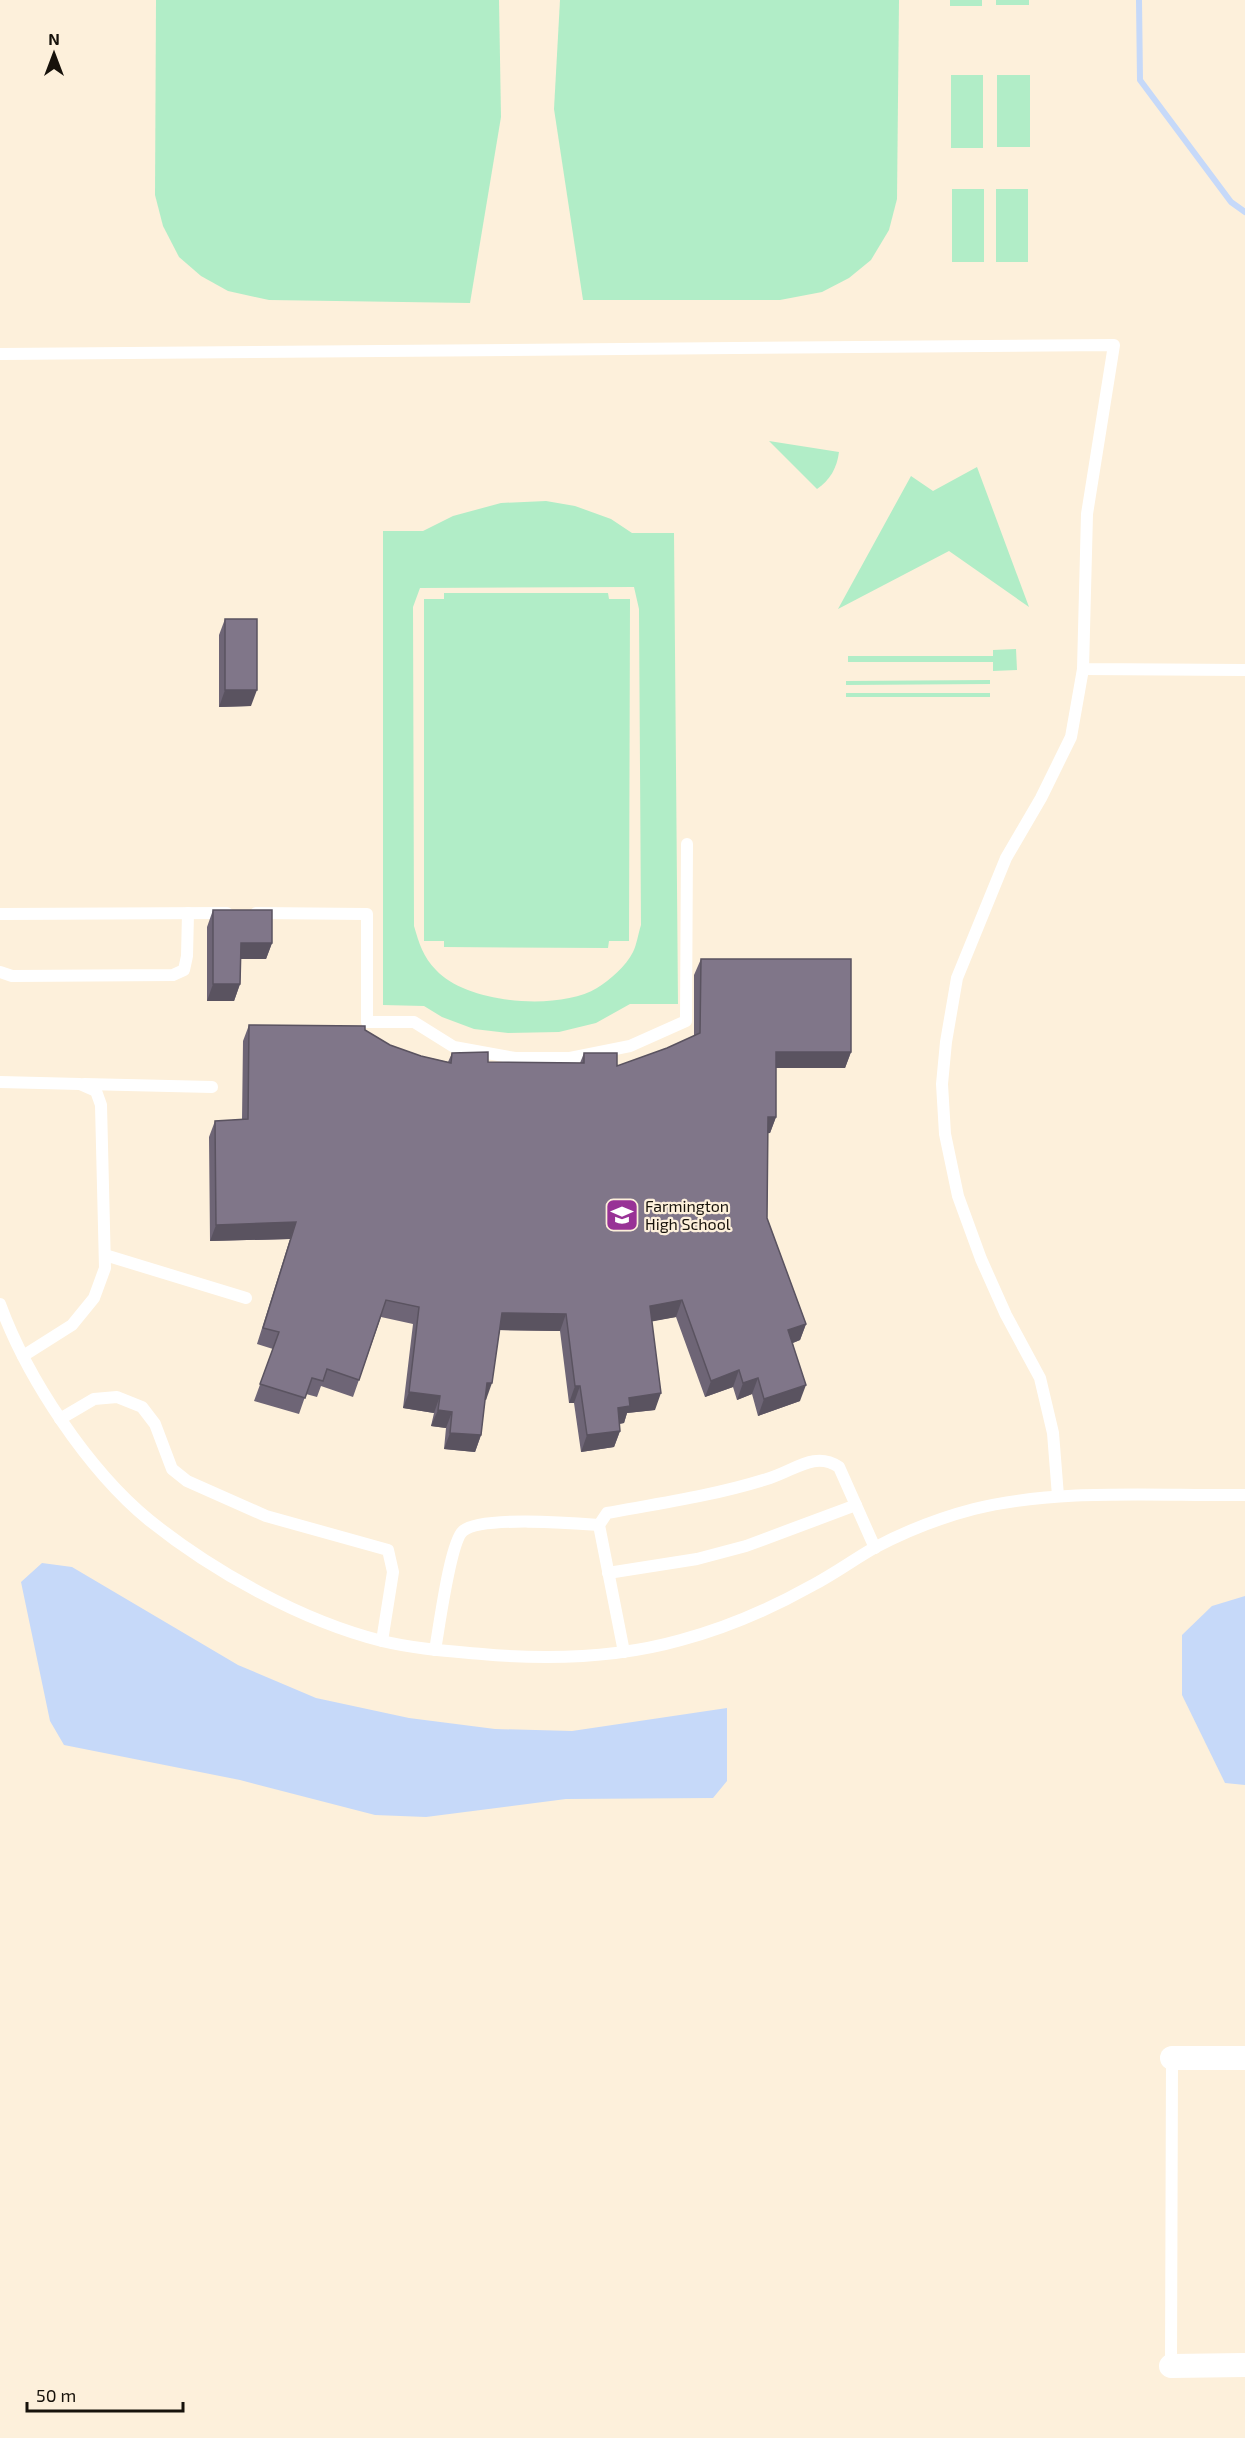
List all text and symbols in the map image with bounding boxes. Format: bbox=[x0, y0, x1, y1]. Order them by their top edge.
north arrow bbox=[24, 24, 84, 84]
text: N bbox=[48, 29, 60, 48]
place label: Farmington High School bbox=[645, 1196, 731, 1233]
school or university icon: Farmington High School bbox=[604, 1197, 640, 1233]
scale bar bbox=[27, 2375, 183, 2413]
text: 50 m bbox=[36, 2384, 76, 2406]

